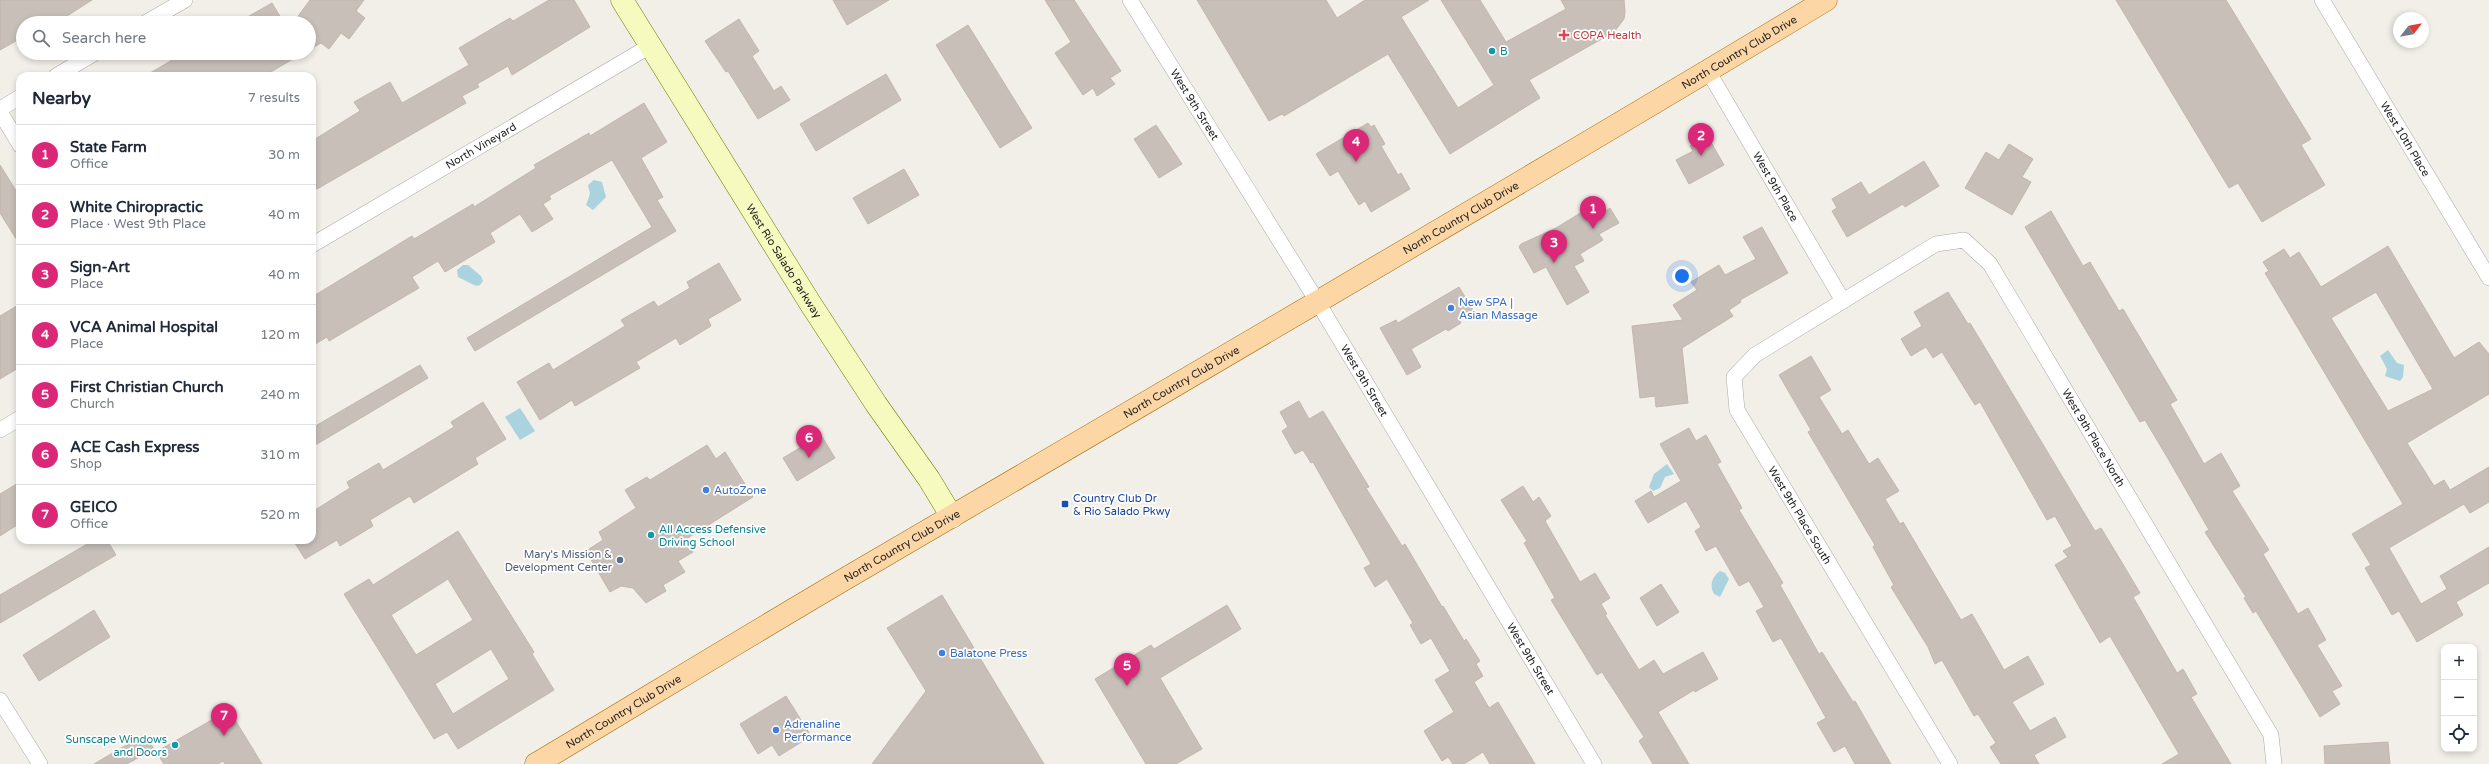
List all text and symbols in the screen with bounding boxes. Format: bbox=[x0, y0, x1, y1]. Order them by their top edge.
north arrow bbox=[2393, 12, 2429, 48]
street label: North Country Club Drive bbox=[1679, 13, 1799, 92]
search box bbox=[16, 16, 316, 60]
icon: search bbox=[30, 27, 52, 49]
text: Search here bbox=[62, 29, 146, 47]
marker: COPA Health bbox=[1558, 29, 1570, 41]
place label: COPA Health bbox=[1573, 29, 1642, 42]
place label: B bbox=[1500, 45, 1508, 58]
marker: B bbox=[1487, 46, 1497, 56]
street label: West 9th Street bbox=[1167, 67, 1221, 143]
text: Nearby bbox=[32, 88, 91, 109]
text: 7 results bbox=[248, 90, 300, 106]
street label: West 10th Place bbox=[2377, 99, 2432, 179]
street label: North Vineyard bbox=[444, 120, 519, 172]
pin: 2 bbox=[1688, 123, 1714, 156]
pin: 4 bbox=[1343, 129, 1369, 162]
text: State Farm bbox=[70, 138, 147, 156]
text: 1 bbox=[41, 147, 49, 163]
text: 30 m bbox=[268, 147, 300, 163]
street label: West 9th Place bbox=[1750, 150, 1801, 224]
text: Office bbox=[70, 156, 108, 172]
street label: North Country Club Drive bbox=[1401, 179, 1521, 257]
pin: 1 bbox=[1580, 196, 1606, 229]
text: White Chiropractic bbox=[70, 198, 203, 216]
street label: West Rio Salado Parkway bbox=[743, 202, 824, 321]
text: 2 bbox=[41, 207, 49, 223]
text: 40 m bbox=[268, 207, 300, 223]
text: Place · West 9th Place bbox=[70, 216, 206, 232]
pin: 3 bbox=[1541, 230, 1567, 263]
text: Sign-Art bbox=[70, 258, 130, 276]
your location bbox=[1672, 266, 1692, 286]
text: 3 bbox=[41, 267, 49, 283]
text: 40 m bbox=[268, 267, 300, 283]
text: Place bbox=[70, 276, 103, 292]
place label: New SPA | Asian Massage bbox=[1459, 296, 1538, 322]
marker: New SPA | Asian Massage bbox=[1446, 303, 1456, 313]
text: VCA Animal Hospital bbox=[70, 318, 218, 336]
text: 4 bbox=[41, 327, 49, 343]
text: 120 m bbox=[260, 327, 300, 343]
text: Place bbox=[70, 336, 103, 352]
street label: West 9th Street bbox=[1338, 342, 1391, 419]
street label: North Country Club Drive bbox=[1121, 343, 1242, 421]
text: First Christian Church bbox=[70, 378, 224, 396]
text: 5 bbox=[41, 387, 49, 403]
text: 240 m bbox=[260, 387, 300, 403]
street label: West 9th Place North bbox=[2059, 387, 2127, 489]
text: Church bbox=[70, 396, 114, 412]
pin: 6 bbox=[796, 425, 822, 458]
text: ACE Cash Express bbox=[70, 438, 200, 456]
text: 6 bbox=[41, 447, 49, 463]
text: 310 m bbox=[260, 447, 300, 463]
text: Shop bbox=[70, 456, 102, 472]
street label: West 9th Place South bbox=[1765, 464, 1834, 567]
place label: AutoZone bbox=[714, 484, 766, 497]
marker: AutoZone bbox=[701, 485, 711, 495]
place label: Country Club Dr & Rio Salado Pkwy bbox=[1073, 492, 1170, 518]
text: GEICO bbox=[70, 498, 118, 516]
marker: Country Club Dr & Rio Salado Pkwy bbox=[1060, 499, 1070, 509]
text: 7 bbox=[41, 507, 49, 523]
text: 520 m bbox=[260, 507, 300, 523]
street label: North Country Club Drive bbox=[842, 507, 962, 585]
text: Office bbox=[70, 516, 108, 532]
place label: All Access Defensive Driving School bbox=[659, 523, 766, 549]
marker: All Access Defensive Driving School bbox=[646, 530, 656, 540]
place label: Mary's Mission & Development Center bbox=[505, 548, 613, 574]
marker: Mary's Mission & Development Center bbox=[615, 555, 625, 565]
street label: West 9th Street bbox=[1504, 621, 1557, 697]
map controls bbox=[2441, 644, 2477, 752]
button: + bbox=[2441, 644, 2477, 680]
place label: Balatone Press bbox=[950, 647, 1027, 660]
marker: Balatone Press bbox=[937, 648, 947, 658]
pin: 5 bbox=[1114, 653, 1140, 686]
street label: North Country Club Drive bbox=[564, 672, 684, 752]
button: − bbox=[2441, 680, 2477, 716]
pin: 7 bbox=[211, 703, 237, 736]
button: locate bbox=[2441, 716, 2477, 752]
place label: Adrenaline Performance bbox=[784, 718, 852, 744]
marker: Adrenaline Performance bbox=[771, 725, 781, 735]
place label: Sunscape Windows and Doors bbox=[66, 733, 167, 759]
marker: Sunscape Windows and Doors bbox=[170, 740, 180, 750]

